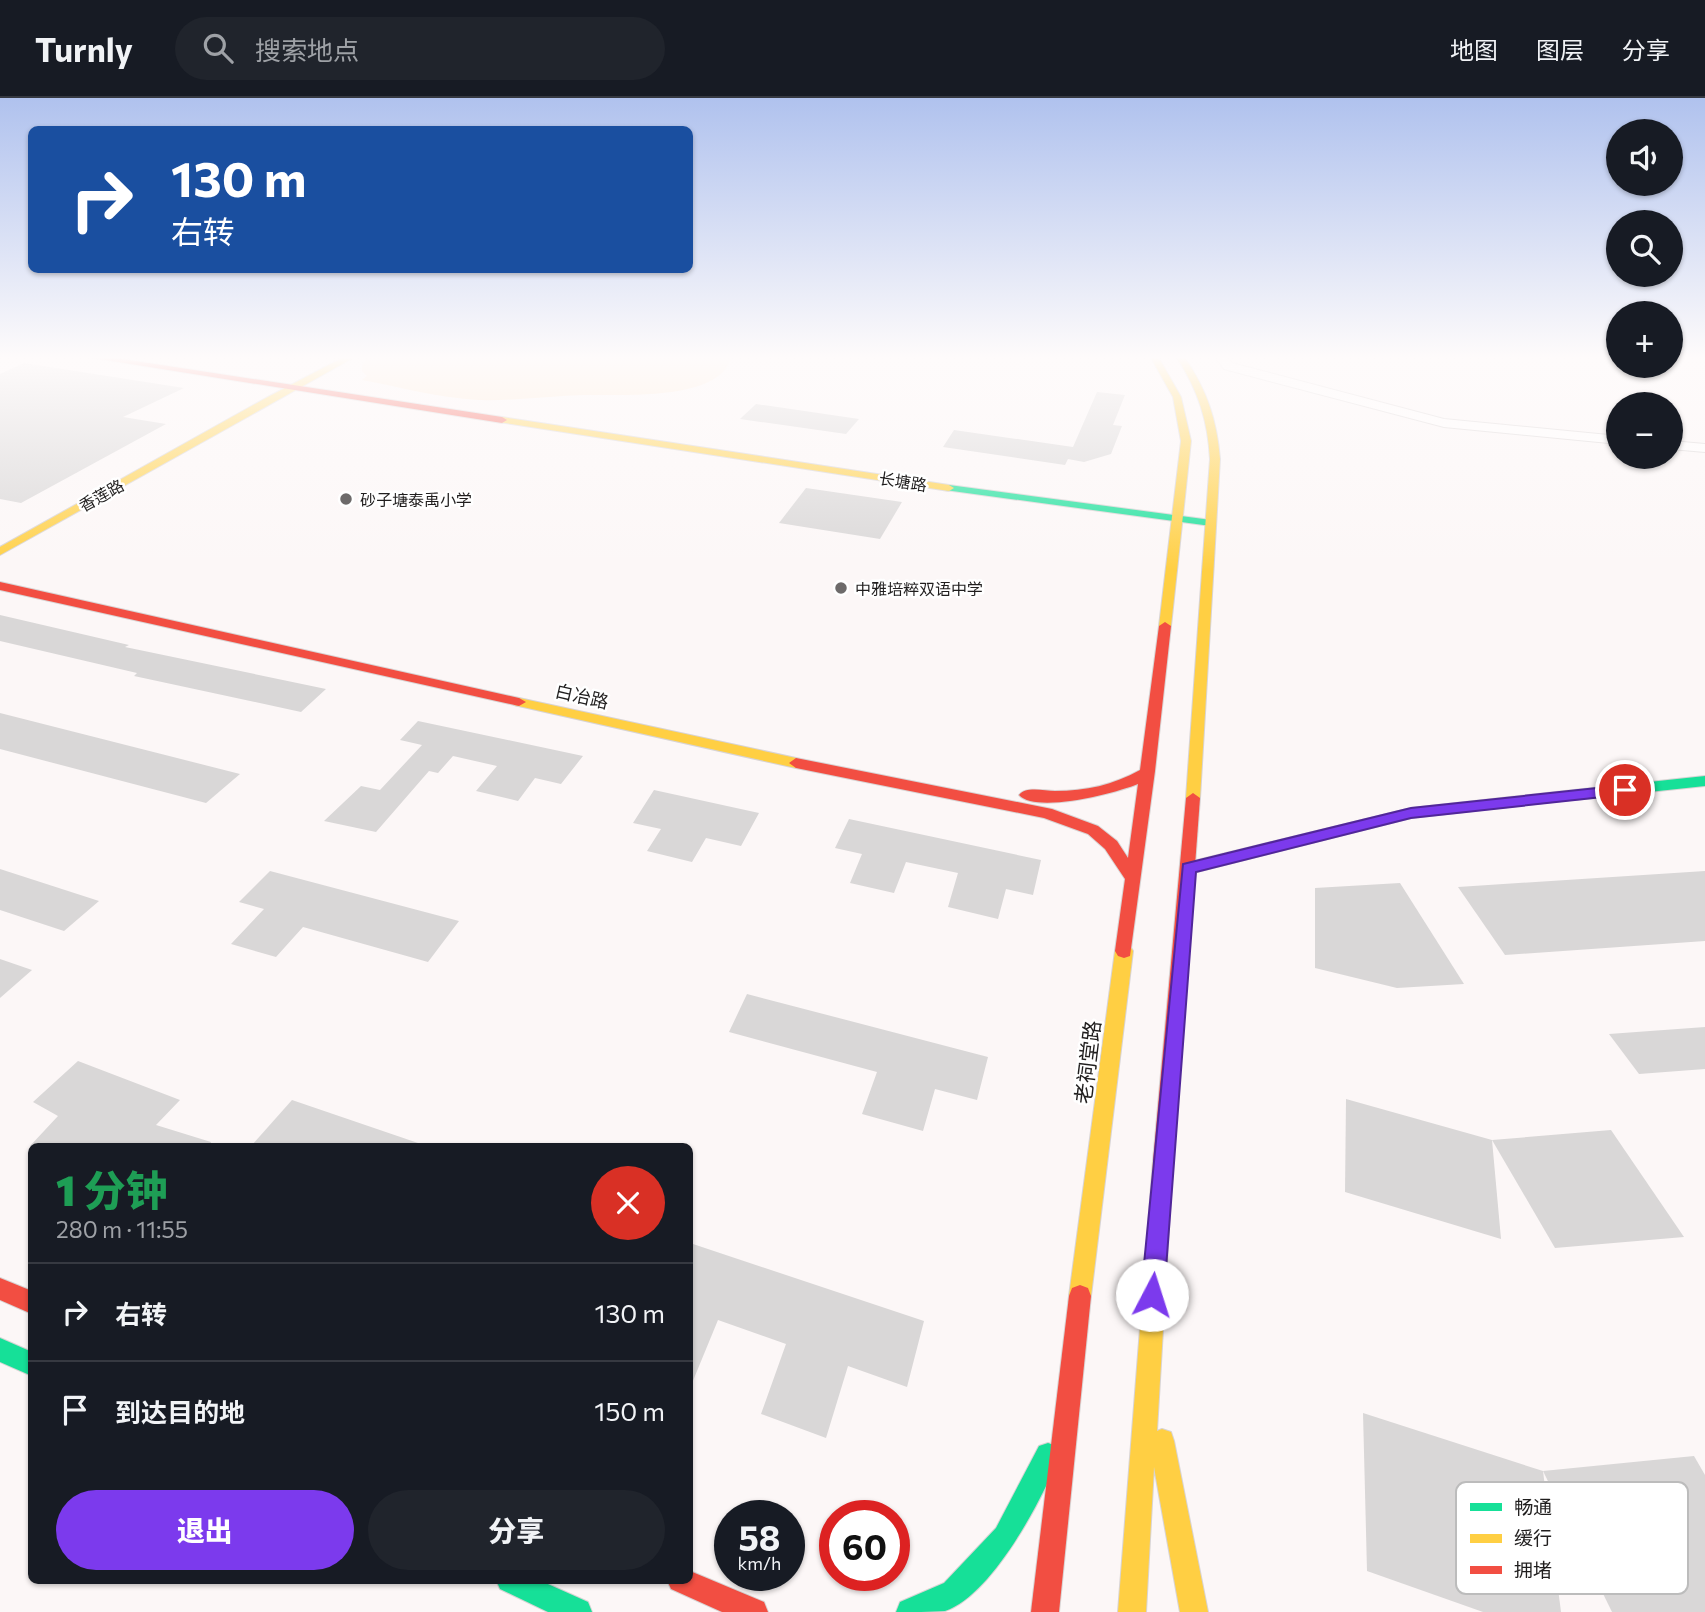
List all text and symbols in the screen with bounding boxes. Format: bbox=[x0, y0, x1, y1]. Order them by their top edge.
search box bbox=[175, 17, 665, 80]
text: Turnly bbox=[35, 28, 133, 69]
icon: search bbox=[199, 29, 237, 67]
text: 搜索地点 bbox=[255, 34, 359, 65]
text: 地图 bbox=[1450, 35, 1498, 64]
text: 图层 bbox=[1536, 35, 1584, 64]
text: 分享 bbox=[1622, 35, 1670, 64]
map controls bbox=[1606, 119, 1683, 469]
button: sound bbox=[1606, 119, 1683, 196]
text: 130 m bbox=[171, 147, 306, 207]
icon: right bbox=[56, 154, 147, 245]
button: search bbox=[1606, 210, 1683, 287]
text: 右转 bbox=[171, 211, 235, 251]
button: + bbox=[1606, 301, 1683, 378]
button: − bbox=[1606, 392, 1683, 469]
street label: 长塘路 bbox=[878, 468, 928, 494]
street label: 香莲路 bbox=[75, 475, 127, 515]
place label: 砂子塘泰禹小学 bbox=[360, 490, 472, 509]
marker: 砂子塘泰禹小学 bbox=[338, 491, 354, 507]
place label: 中雅培粹双语中学 bbox=[855, 579, 983, 598]
marker: 中雅培粹双语中学 bbox=[833, 580, 849, 596]
street label: 白冶路 bbox=[553, 679, 611, 713]
pin bbox=[1595, 760, 1655, 820]
icon: arrive bbox=[1606, 771, 1644, 809]
street label: 老祠堂路 bbox=[1069, 1019, 1105, 1105]
text: 1 分钟 bbox=[56, 1163, 168, 1215]
button: close bbox=[591, 1166, 665, 1240]
text: 280 m · 11:55 bbox=[56, 1215, 188, 1243]
position arrow bbox=[1115, 1258, 1189, 1332]
icon: right bbox=[56, 1293, 94, 1331]
text: 130 m bbox=[594, 1297, 665, 1328]
text: 右转 bbox=[115, 1298, 167, 1329]
icon: arrive bbox=[56, 1391, 94, 1429]
text: 150 m bbox=[594, 1395, 665, 1426]
text: 到达目的地 bbox=[115, 1396, 245, 1427]
legend bbox=[1456, 1482, 1688, 1594]
button: 退出 bbox=[56, 1490, 354, 1570]
button: 分享 bbox=[368, 1490, 665, 1570]
text: 畅通 bbox=[1514, 1495, 1552, 1518]
speed limit sign: 60 bbox=[819, 1500, 910, 1591]
text: 58 bbox=[738, 1515, 781, 1558]
text: 缓行 bbox=[1514, 1526, 1552, 1549]
text: km/h bbox=[738, 1552, 781, 1574]
text: 拥堵 bbox=[1514, 1558, 1552, 1581]

